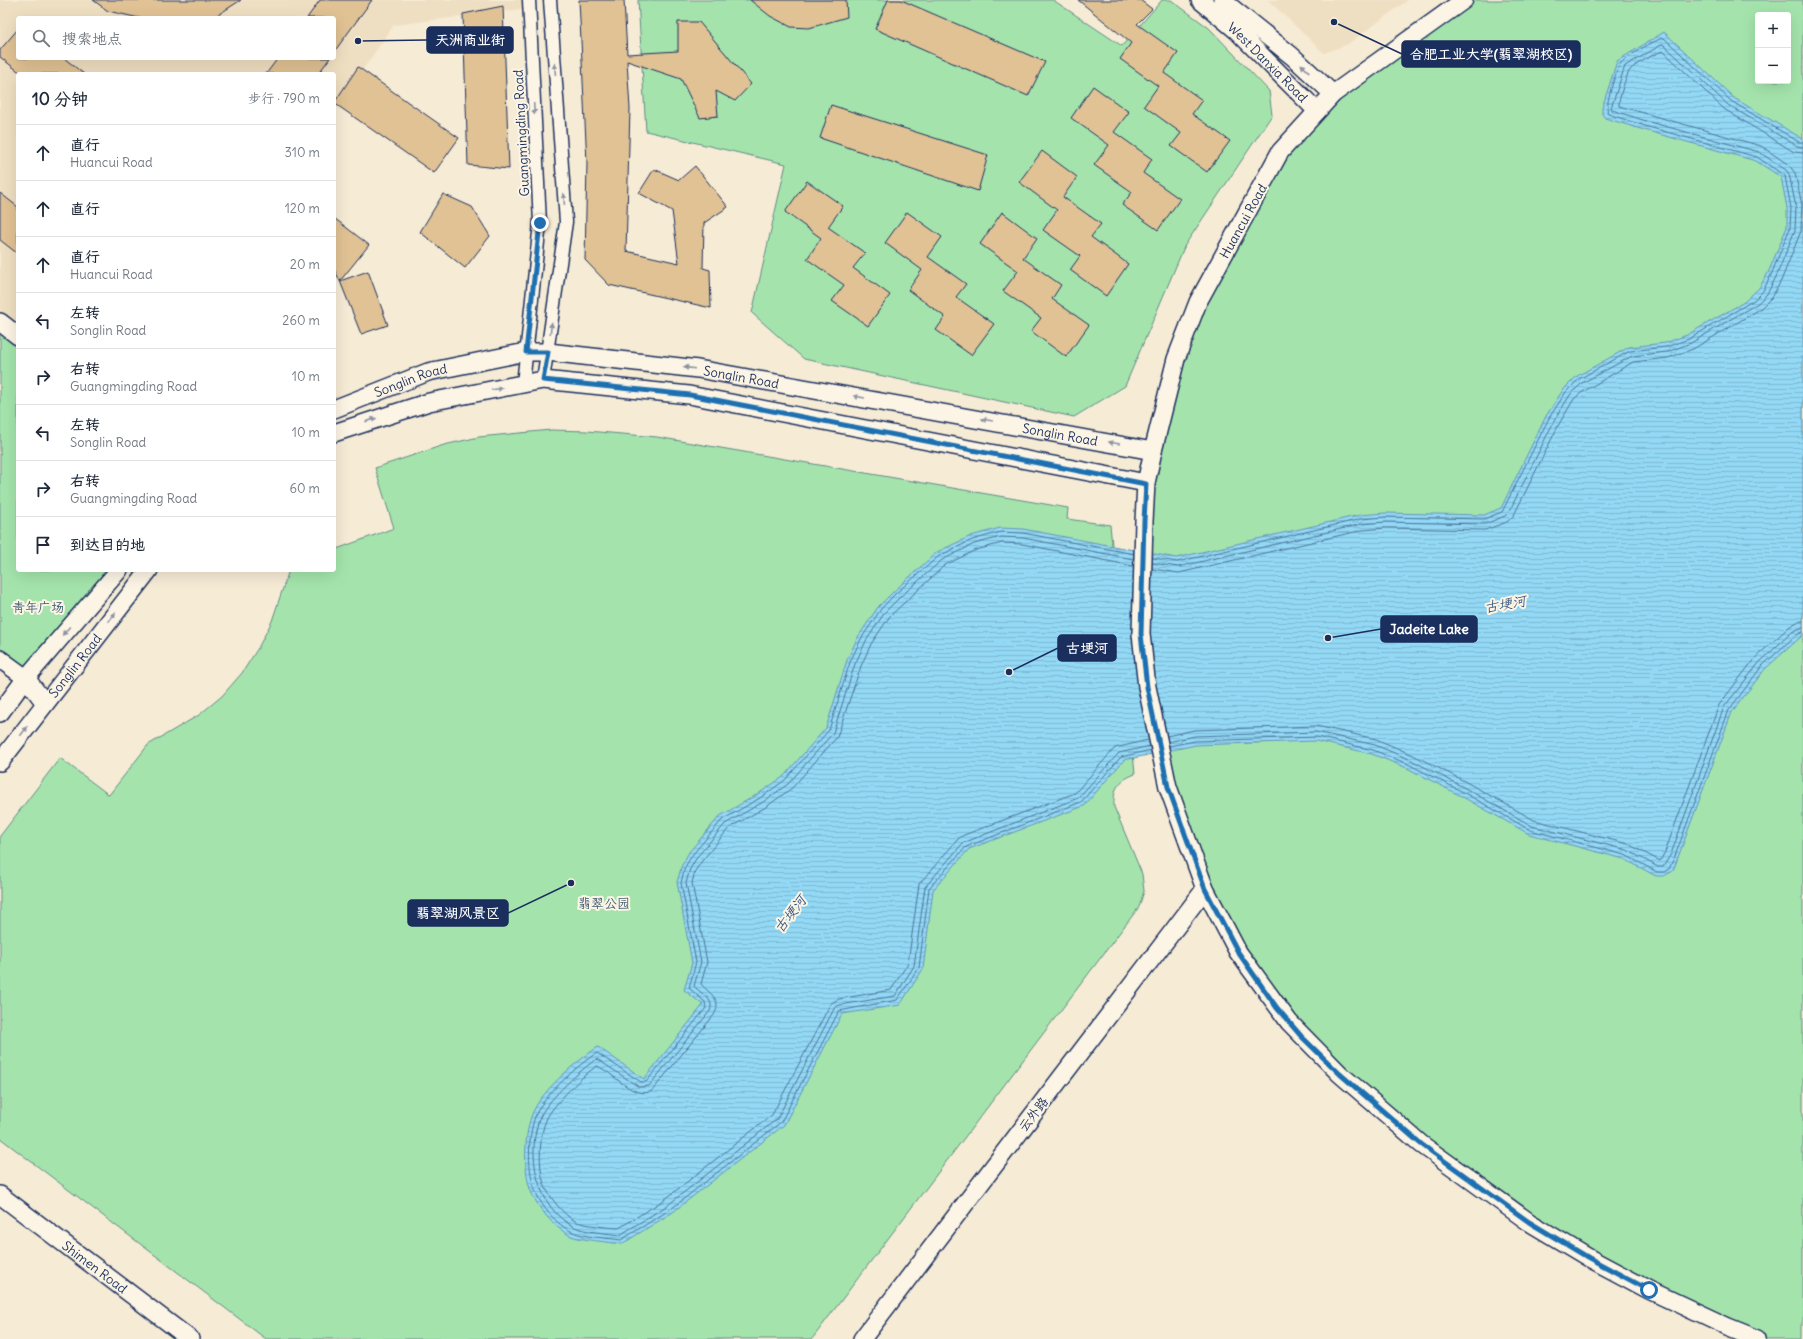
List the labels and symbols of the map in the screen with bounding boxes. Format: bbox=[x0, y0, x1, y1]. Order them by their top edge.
street label: West Danxia Road bbox=[1224, 19, 1311, 106]
callout: 天洲商业街 bbox=[427, 27, 513, 53]
text: 天洲商业街 bbox=[435, 31, 505, 49]
callout: 合肥工业大学(翡翠湖校区) bbox=[1402, 41, 1580, 67]
text: 合肥工业大学(翡翠湖校区) bbox=[1410, 45, 1572, 63]
one-way arrow bbox=[552, 63, 559, 75]
one-way arrow bbox=[1300, 64, 1309, 73]
street label: Guangmingding Road bbox=[510, 69, 533, 197]
one-way arrow bbox=[530, 103, 537, 115]
street label: Huancui Road bbox=[1216, 181, 1271, 261]
one-way arrow bbox=[561, 193, 568, 205]
route end bbox=[531, 214, 549, 232]
one-way arrow bbox=[548, 322, 554, 334]
street label: Songlin Road bbox=[372, 360, 449, 401]
street label: Songlin Road bbox=[702, 362, 781, 392]
one-way arrow bbox=[683, 365, 695, 371]
one-way arrow bbox=[491, 386, 503, 392]
one-way arrow bbox=[853, 394, 865, 400]
one-way arrow bbox=[365, 417, 377, 423]
one-way arrow bbox=[981, 417, 993, 423]
street label: Songlin Road bbox=[1021, 420, 1099, 450]
one-way arrow bbox=[1108, 440, 1121, 446]
water label: 古埂河 bbox=[1483, 591, 1529, 617]
park label: 青年广场 bbox=[12, 599, 64, 616]
one-way arrow bbox=[108, 611, 116, 622]
callout: Jadeite Lake bbox=[1381, 616, 1477, 642]
text: Jadeite Lake bbox=[1389, 620, 1469, 638]
one-way arrow bbox=[61, 626, 70, 637]
street label: Songlin Road bbox=[45, 630, 106, 701]
callout: 古埂河 bbox=[1058, 635, 1116, 661]
text: 古埂河 bbox=[1066, 639, 1108, 657]
one-way arrow bbox=[19, 725, 28, 736]
water label: 古埂河 bbox=[770, 890, 811, 936]
park label: 翡翠公园 bbox=[578, 895, 630, 912]
callout: 翡翠湖风景区 bbox=[408, 900, 508, 926]
text: 翡翠湖风景区 bbox=[416, 904, 500, 922]
street label: 云外路 bbox=[1015, 1094, 1052, 1135]
street label: Shimen Road bbox=[59, 1237, 131, 1298]
route start bbox=[1640, 1281, 1658, 1299]

